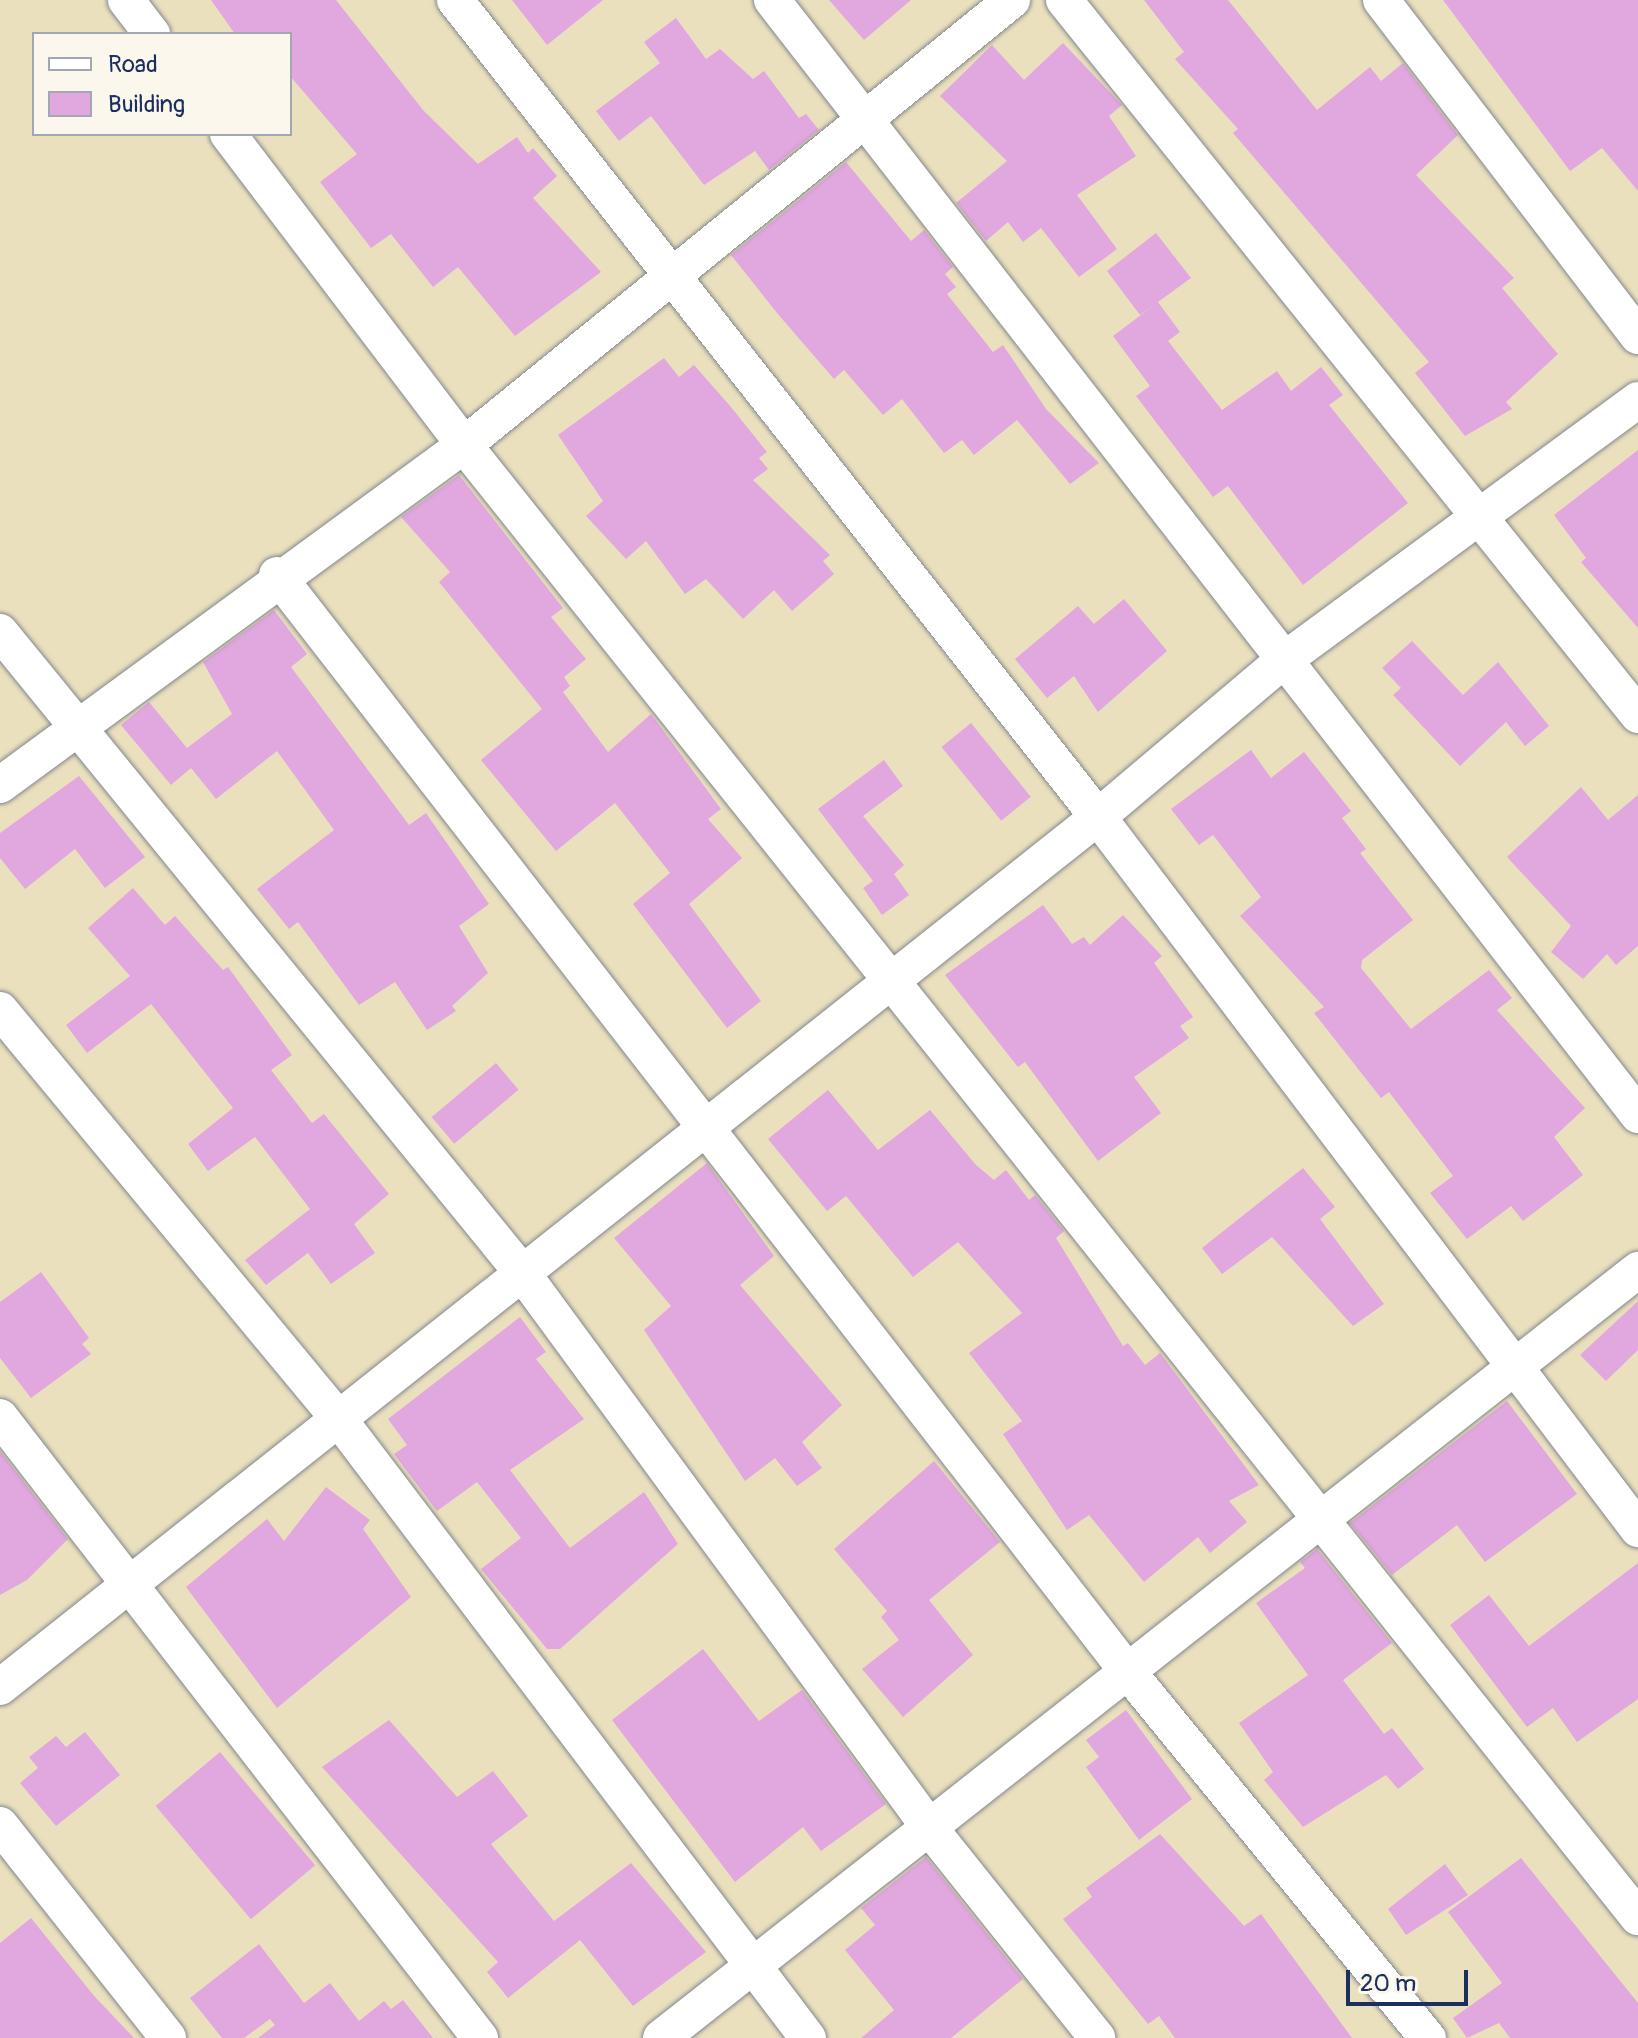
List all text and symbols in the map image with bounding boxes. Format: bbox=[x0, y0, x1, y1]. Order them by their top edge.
legend bbox=[32, 32, 292, 136]
text: Road bbox=[108, 50, 158, 79]
text: Building bbox=[108, 90, 185, 119]
scale bar bbox=[1350, 1954, 1472, 2004]
text: 20 m bbox=[1360, 1969, 1416, 1998]

